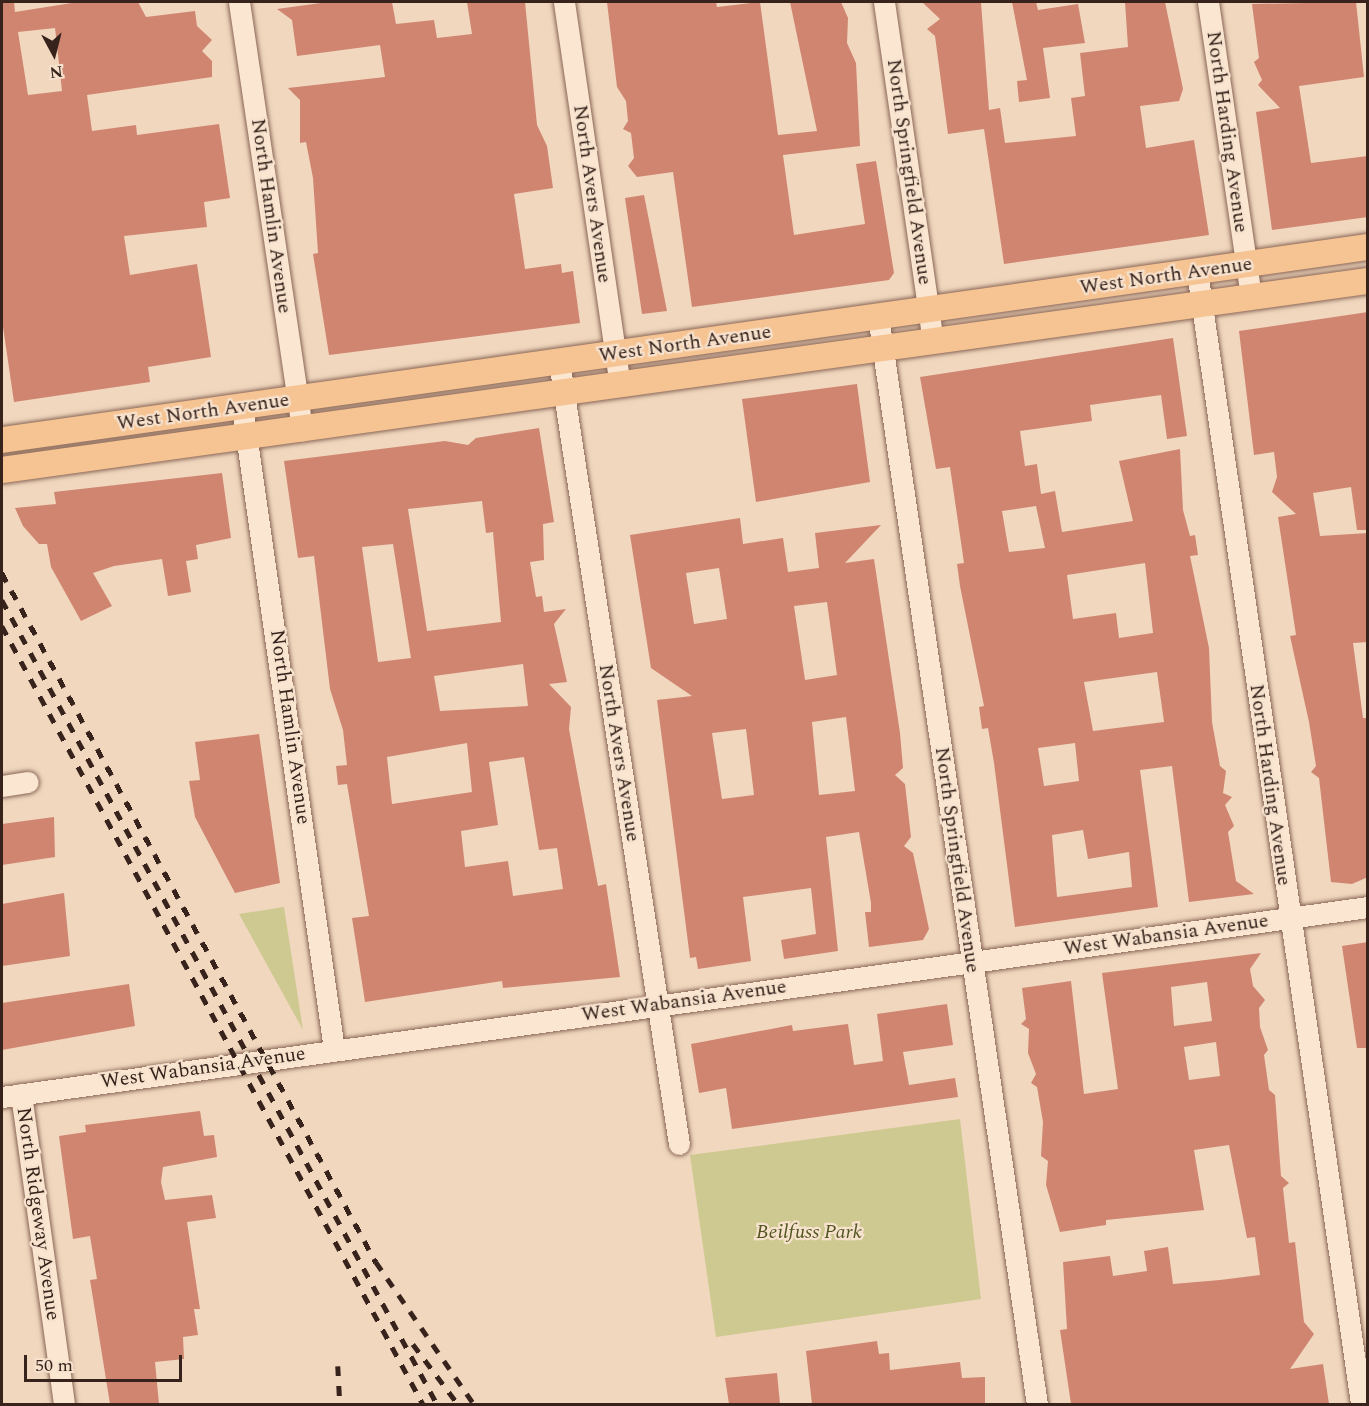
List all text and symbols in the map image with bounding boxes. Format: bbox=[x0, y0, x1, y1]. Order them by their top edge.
north arrow bbox=[24, 24, 84, 84]
street label: North Harding Avenue bbox=[1201, 30, 1253, 234]
street label: North Springfield Avenue bbox=[881, 58, 937, 286]
text: N bbox=[48, 59, 64, 85]
street label: North Avers Avenue bbox=[568, 103, 616, 285]
street label: North Hamlin Avenue bbox=[245, 117, 297, 315]
street label: West North Avenue bbox=[1078, 252, 1254, 300]
street label: West North Avenue bbox=[597, 320, 773, 368]
street label: West North Avenue bbox=[115, 388, 291, 436]
street label: North Hamlin Avenue bbox=[264, 628, 316, 826]
street label: North Avers Avenue bbox=[593, 662, 645, 844]
street label: North Harding Avenue bbox=[1244, 683, 1296, 887]
street label: North Springfield Avenue bbox=[929, 746, 985, 974]
street label: West Wabansia Avenue bbox=[1062, 909, 1270, 961]
street label: West Wabansia Avenue bbox=[580, 975, 788, 1027]
street label: West Wabansia Avenue bbox=[99, 1042, 307, 1094]
street label: North Ridgeway Avenue bbox=[11, 1106, 65, 1322]
park label: Beilfuss Park bbox=[756, 1220, 862, 1244]
scale bar bbox=[27, 1343, 184, 1381]
text: 50 m bbox=[35, 1352, 73, 1379]

